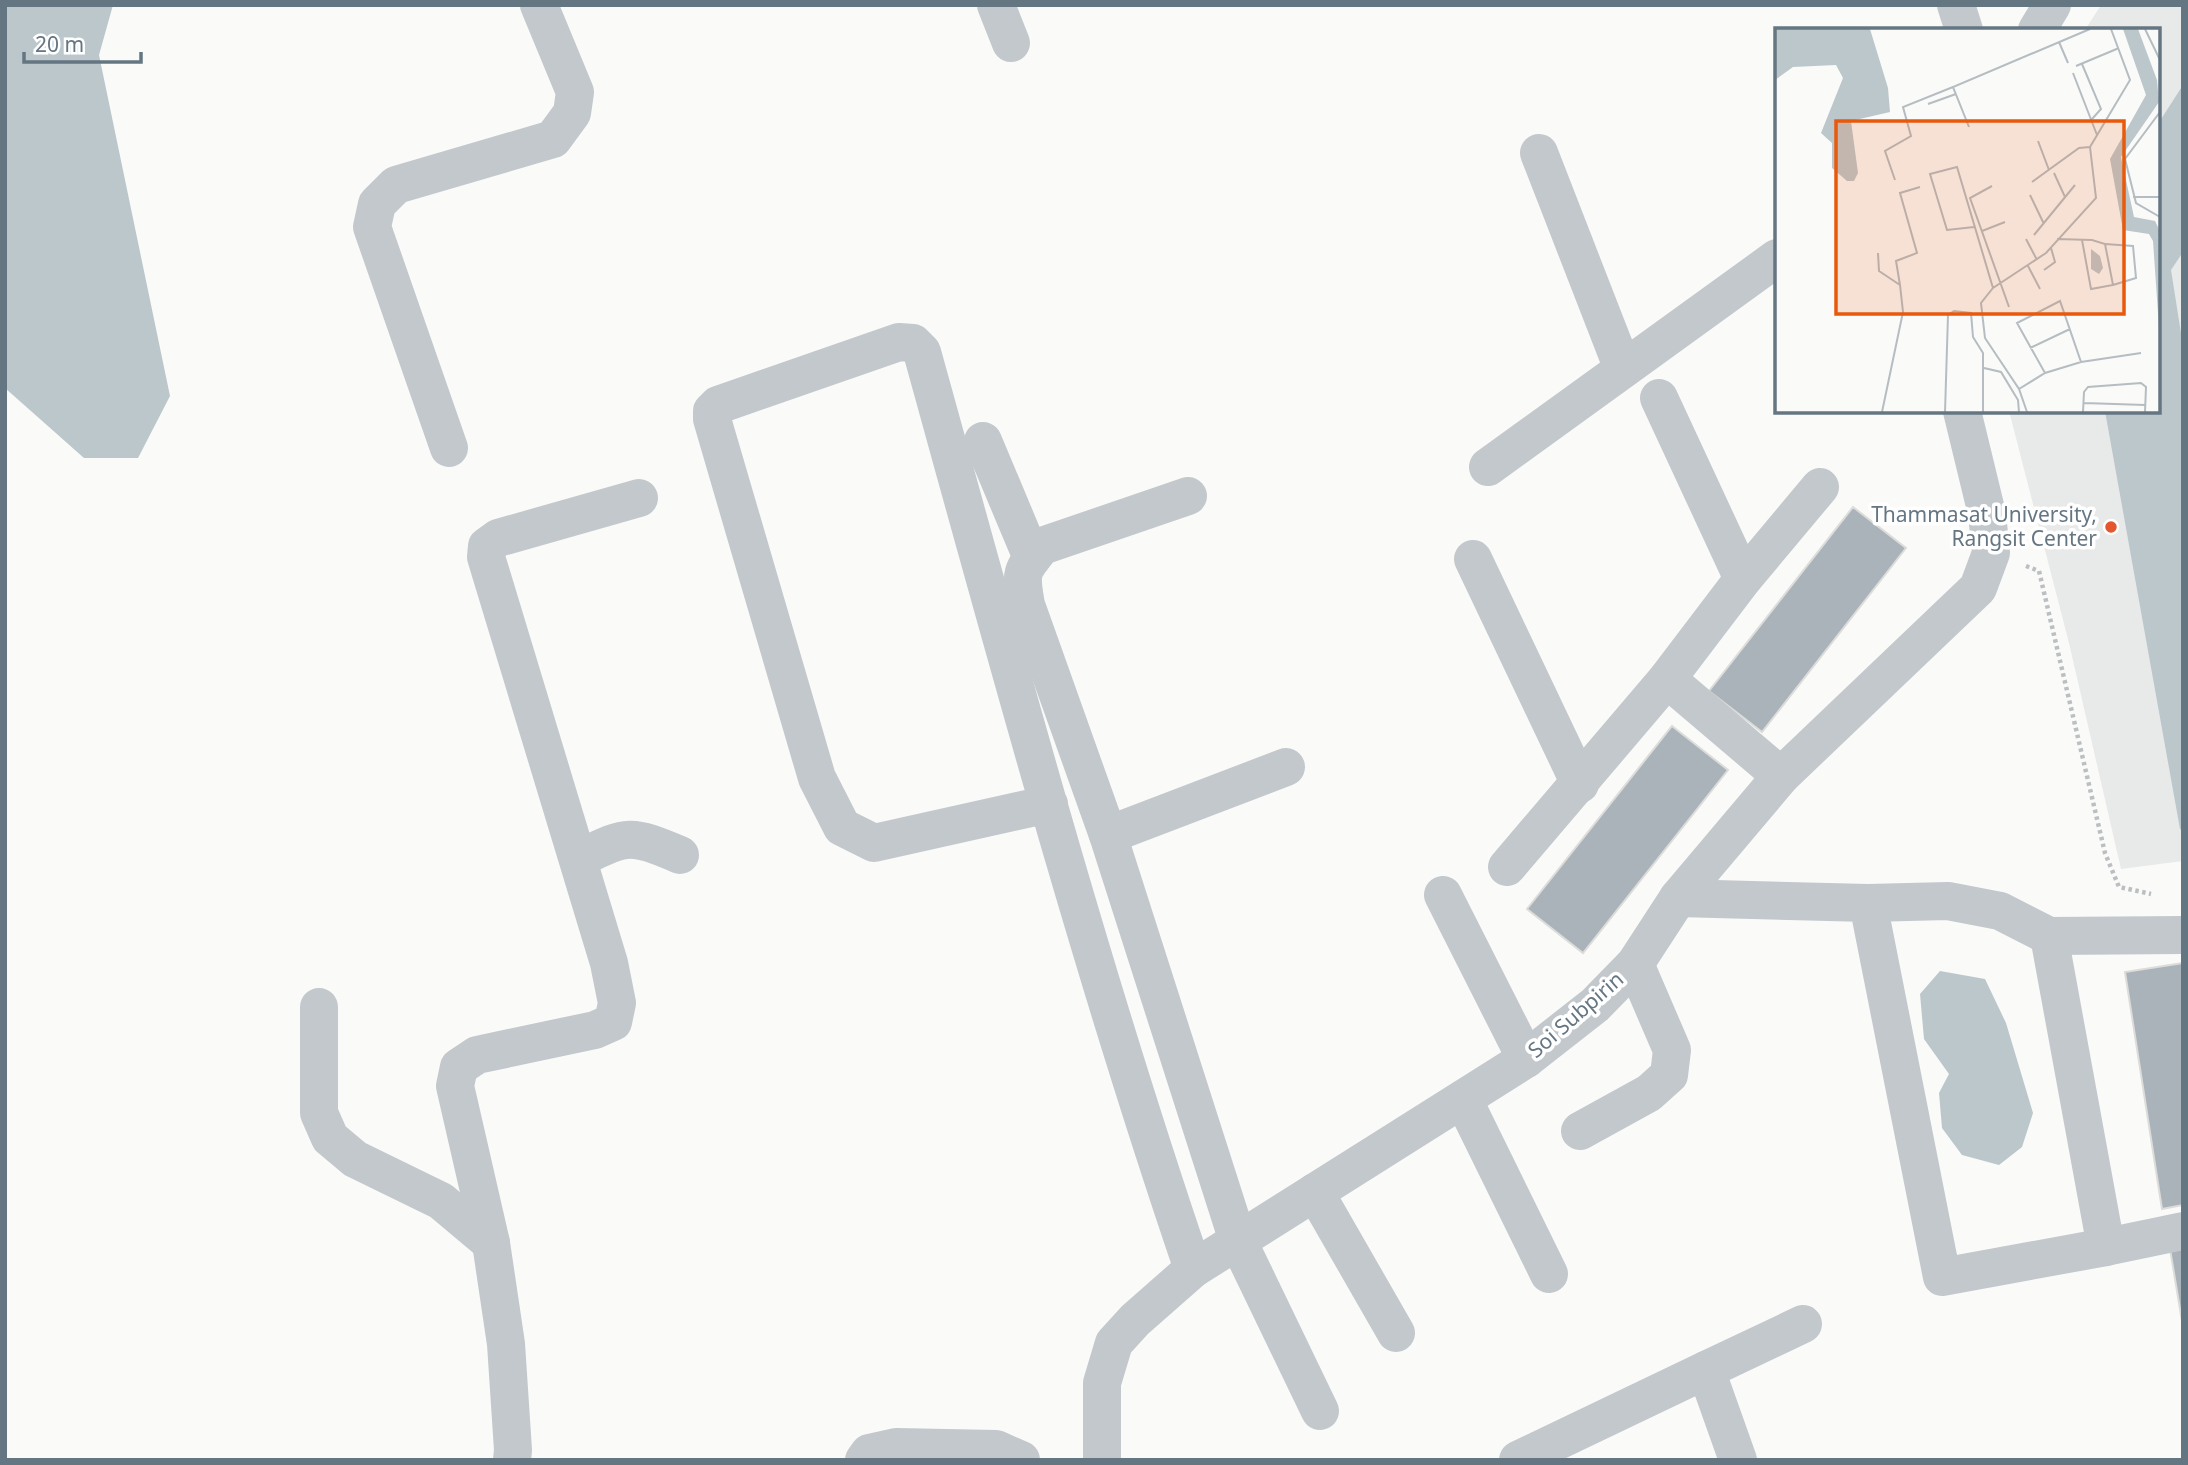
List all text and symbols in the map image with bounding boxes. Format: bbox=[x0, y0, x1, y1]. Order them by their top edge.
scale bar bbox=[24, 21, 142, 65]
inset map bbox=[1775, 28, 2160, 413]
text: 20 m bbox=[35, 30, 84, 58]
place label: Thammasat University, Rangsit Center bbox=[1871, 500, 2097, 552]
marker: Thammasat University, Rangsit Center bbox=[2103, 519, 2119, 535]
street label: Soi Subpirin bbox=[1522, 965, 1629, 1063]

